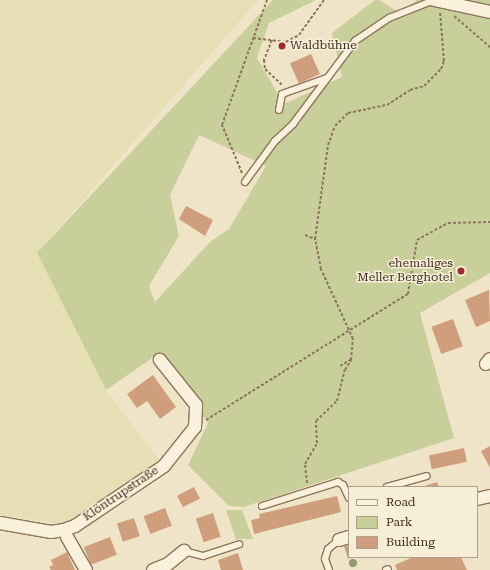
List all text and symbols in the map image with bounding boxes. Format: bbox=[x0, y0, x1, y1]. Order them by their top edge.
place label: Waldbühne bbox=[290, 39, 357, 53]
marker: Waldbühne bbox=[277, 41, 287, 51]
place label: ehemaliges Meller Berghotel bbox=[357, 257, 453, 285]
marker: ehemaliges Meller Berghotel bbox=[456, 266, 466, 276]
street label: Klöntrupstraße bbox=[81, 463, 161, 525]
legend bbox=[348, 486, 478, 558]
text: Road bbox=[386, 495, 415, 509]
text: Park bbox=[386, 515, 412, 529]
text: Building bbox=[386, 535, 435, 549]

